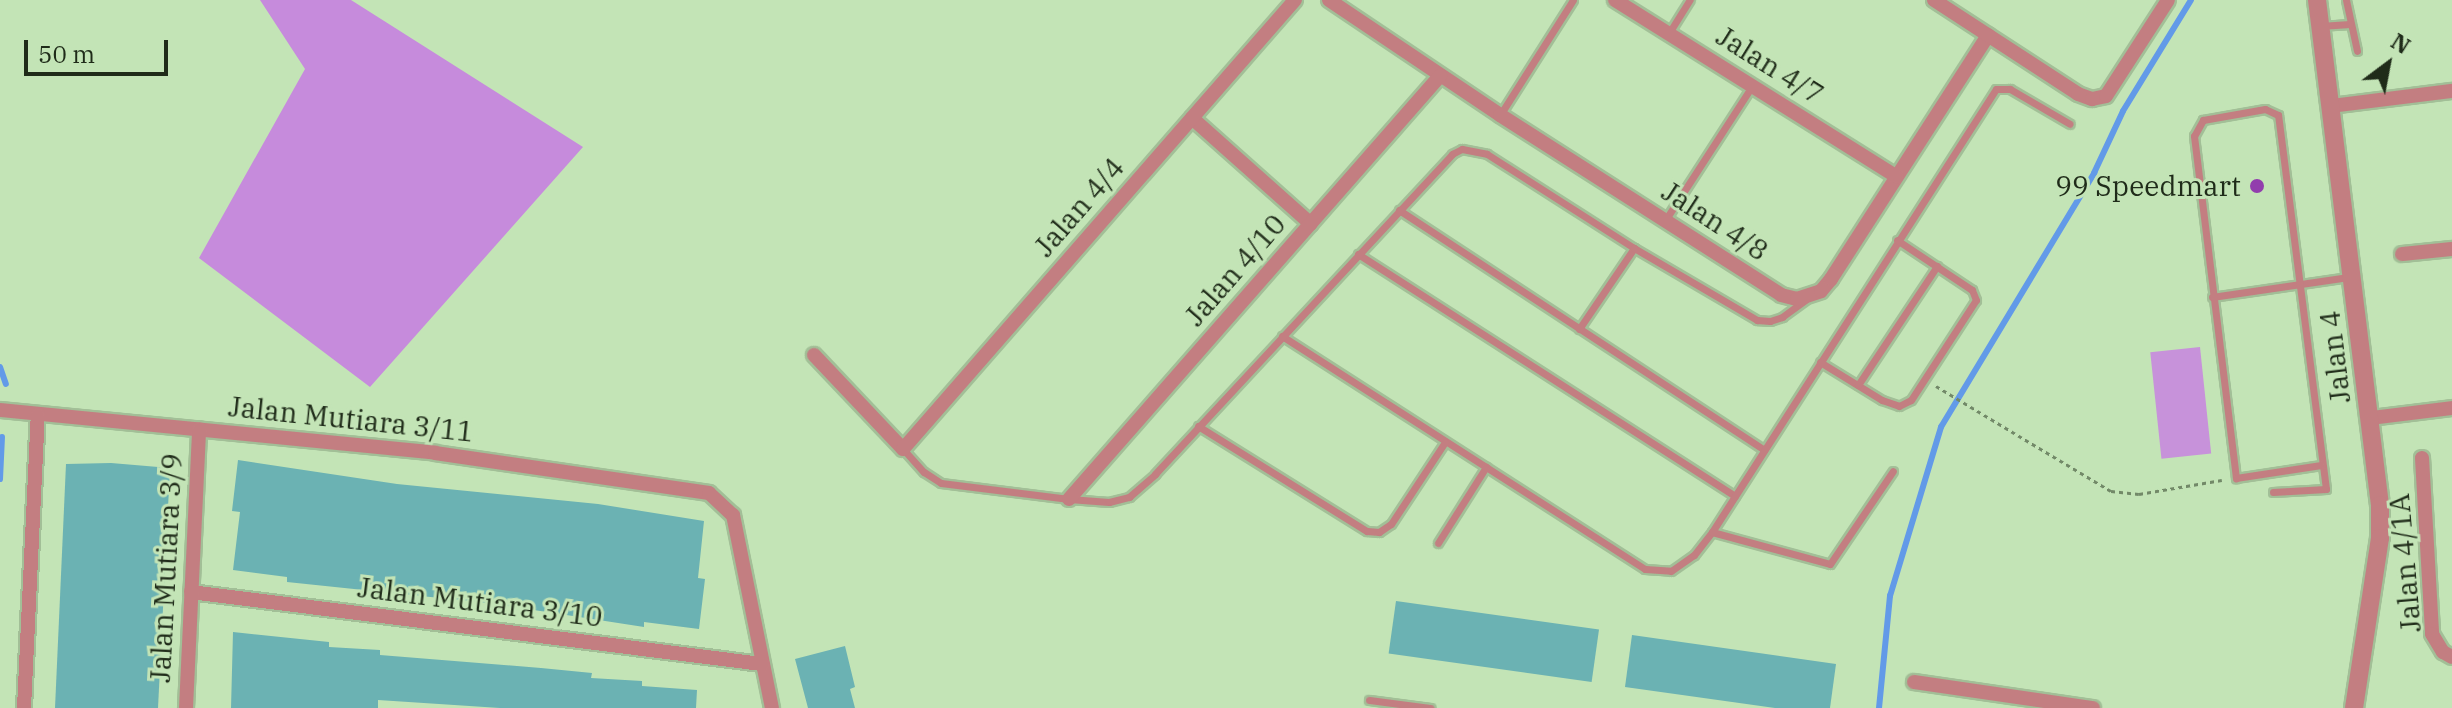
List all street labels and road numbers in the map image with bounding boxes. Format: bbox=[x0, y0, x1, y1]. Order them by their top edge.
street label: Jalan 4/7 bbox=[1710, 19, 1830, 111]
street label: Jalan 4/4 bbox=[1027, 151, 1131, 263]
street label: Jalan 4/8 bbox=[1656, 174, 1774, 268]
street label: Jalan 4/10 bbox=[1177, 207, 1293, 333]
street label: Jalan 4 bbox=[2313, 309, 2357, 405]
street label: Jalan Mutiara 3/11 bbox=[227, 389, 475, 449]
street label: Jalan Mutiara 3/9 bbox=[143, 452, 189, 684]
street label: Jalan 4/1A bbox=[2382, 492, 2428, 634]
street label: Jalan Mutiara 3/10 bbox=[356, 570, 604, 634]

